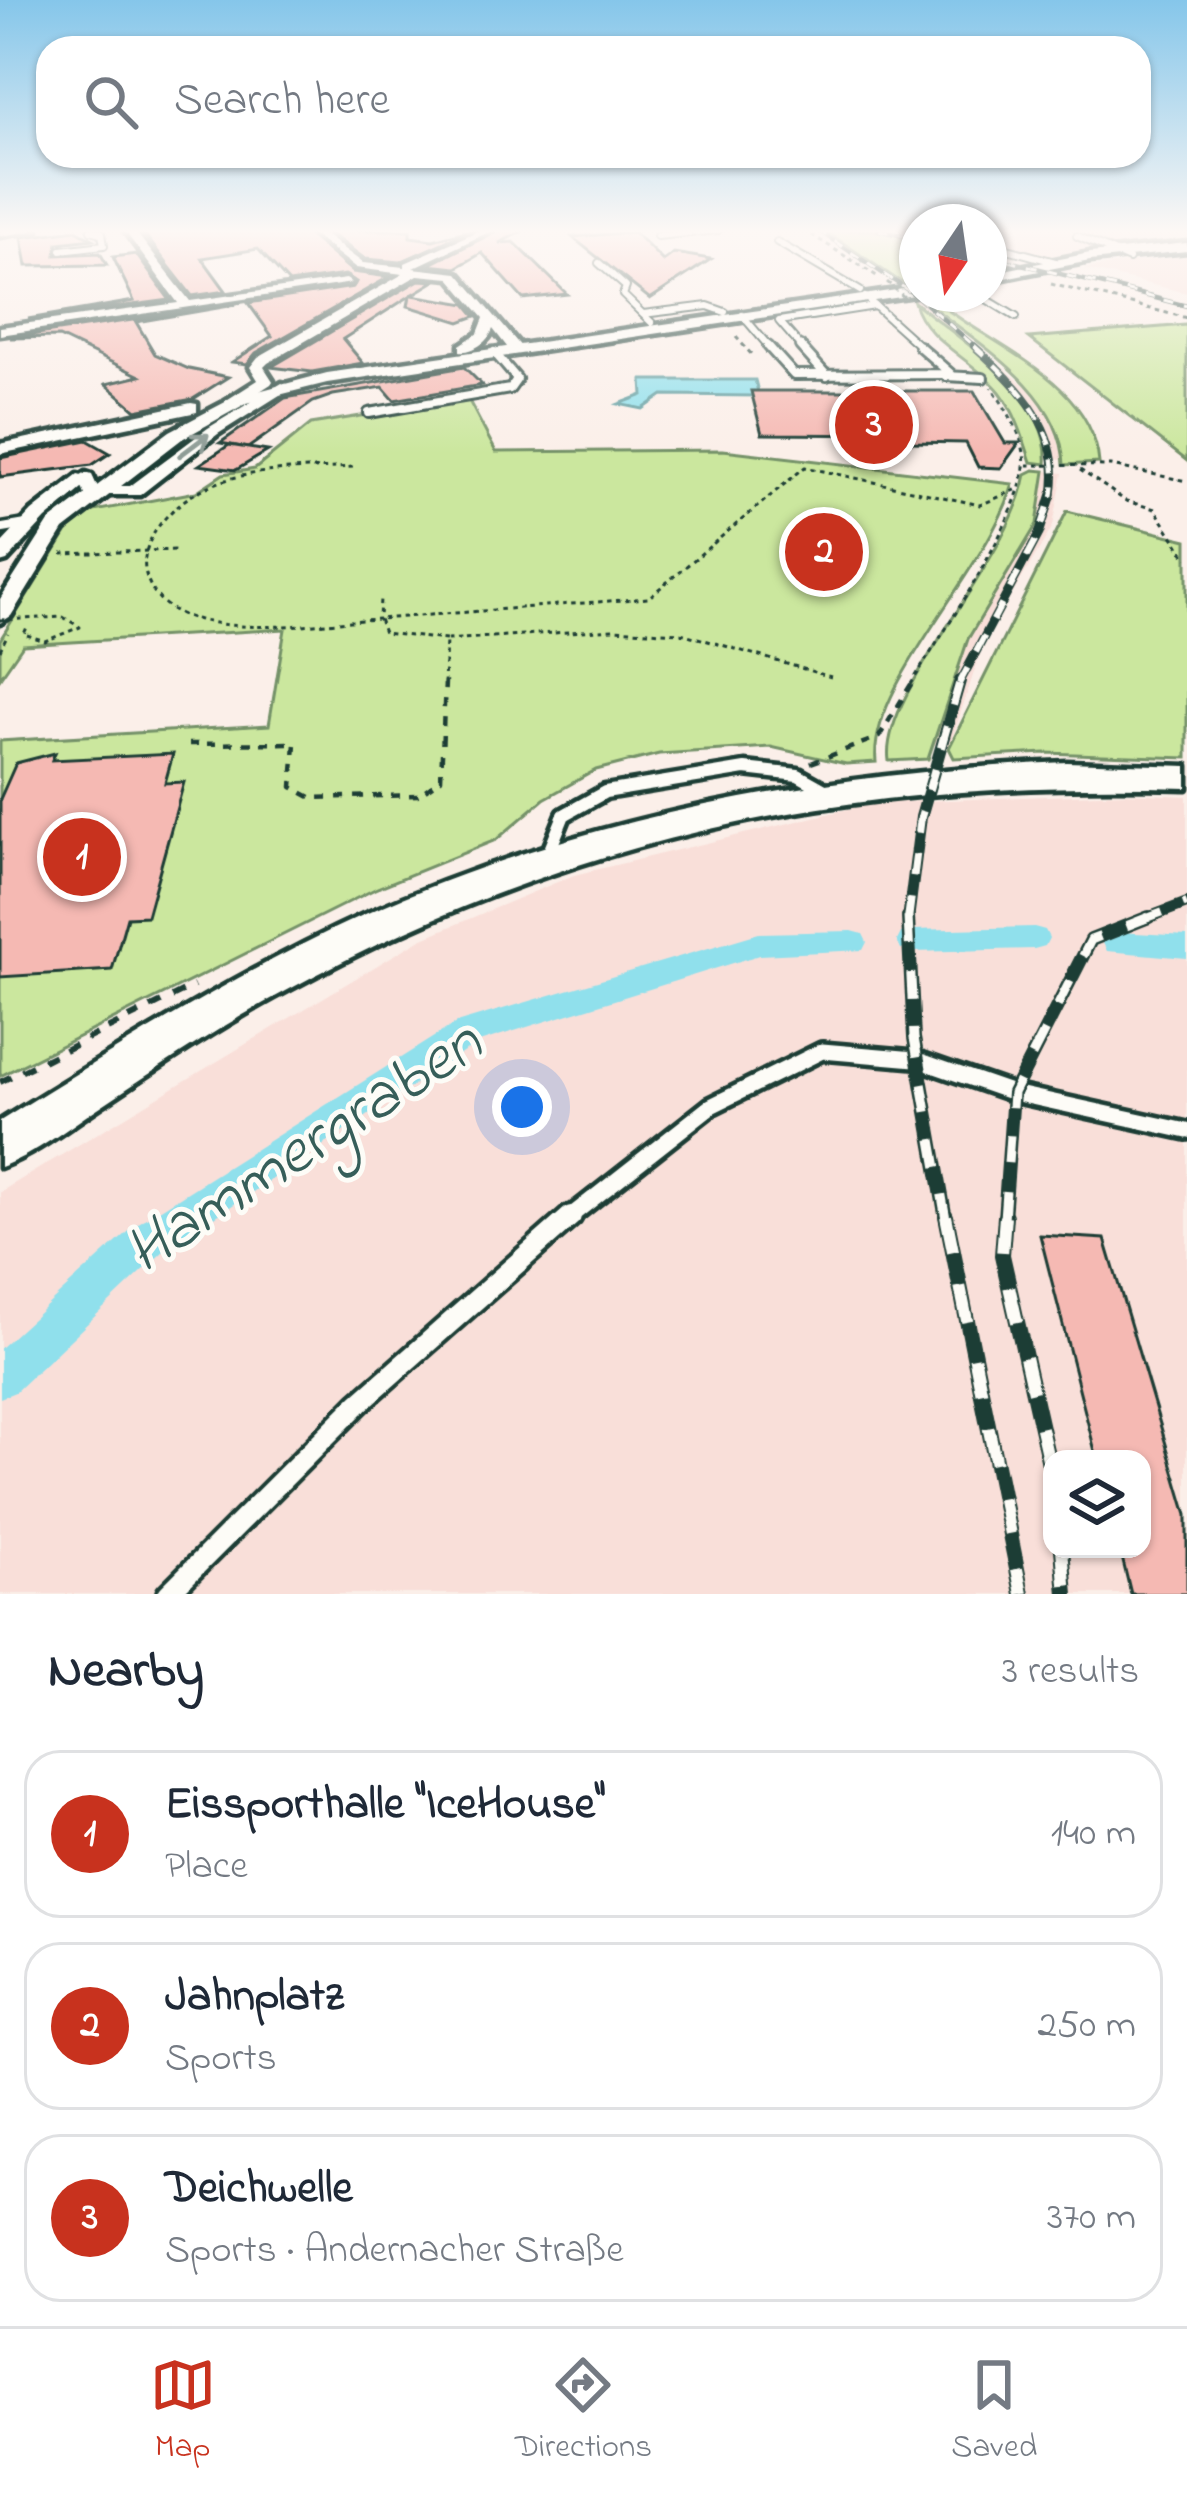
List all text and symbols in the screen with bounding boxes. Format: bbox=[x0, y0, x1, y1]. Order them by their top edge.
search box bbox=[36, 36, 1151, 168]
icon: search bbox=[78, 69, 144, 135]
text: Search here bbox=[174, 69, 390, 135]
north arrow bbox=[899, 204, 1007, 312]
pin: 3 bbox=[835, 380, 913, 470]
one-way arrow bbox=[177, 433, 209, 459]
pin: 2 bbox=[785, 507, 863, 597]
pin: 1 bbox=[43, 812, 121, 902]
water label: Hammergraben bbox=[107, 997, 505, 1303]
your location bbox=[492, 1077, 552, 1137]
map controls bbox=[1043, 1450, 1151, 1558]
button: layers bbox=[1043, 1450, 1151, 1558]
text: Nearby bbox=[48, 1635, 204, 1710]
text: 3 results bbox=[1002, 1644, 1139, 1701]
text: Eissporthalle "IceHouse" bbox=[165, 1773, 605, 1839]
text: 1 bbox=[84, 1806, 96, 1863]
text: 140 m bbox=[1051, 1806, 1136, 1863]
text: Place bbox=[165, 1839, 248, 1896]
text: Jahnplatz bbox=[165, 1965, 344, 2031]
text: 2 bbox=[80, 1998, 100, 2055]
text: 250 m bbox=[1037, 1998, 1136, 2055]
text: Sports bbox=[165, 2031, 277, 2088]
text: Deichwelle bbox=[165, 2157, 353, 2223]
text: 3 bbox=[82, 2190, 98, 2247]
text: 370 m bbox=[1047, 2190, 1136, 2247]
text: Sports · Andernacher Straße bbox=[165, 2223, 624, 2280]
tab: Map bbox=[150, 2352, 216, 2472]
tab: Directions bbox=[515, 2352, 652, 2472]
tab: Saved bbox=[951, 2352, 1037, 2472]

